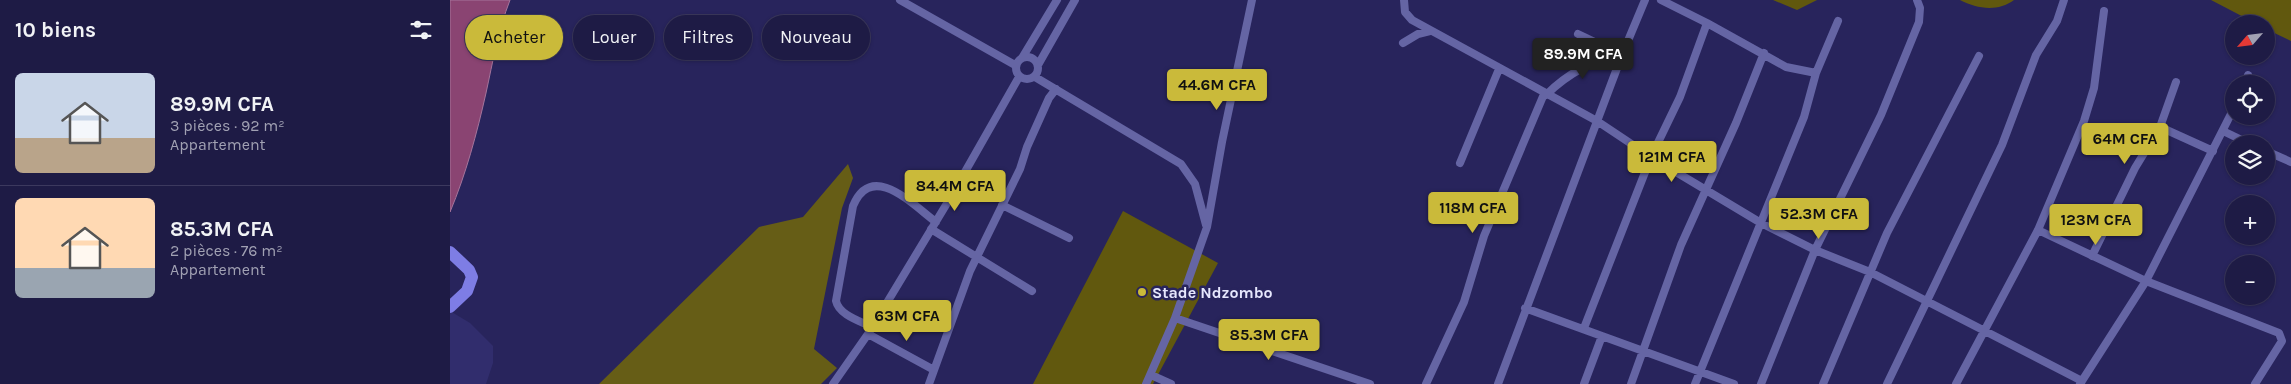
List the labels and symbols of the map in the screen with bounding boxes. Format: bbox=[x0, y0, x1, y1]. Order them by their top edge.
north arrow bbox=[2225, 15, 2275, 65]
pin: 89.9M CFA bbox=[1526, 38, 1640, 80]
pin: 44.6M CFA bbox=[1160, 68, 1274, 111]
pin: 64M CFA bbox=[2079, 122, 2171, 165]
pin: 121M CFA bbox=[1620, 140, 1724, 183]
pin: 84.4M CFA bbox=[898, 170, 1012, 212]
pin: 118M CFA bbox=[1421, 192, 1525, 234]
pin: 52.3M CFA bbox=[1762, 198, 1876, 240]
pin: 123M CFA bbox=[2044, 204, 2148, 246]
place label: Stade Ndzombo bbox=[1152, 283, 1273, 302]
marker: Stade Ndzombo bbox=[1136, 286, 1148, 298]
pin: 63M CFA bbox=[861, 300, 953, 342]
pin: 85.3M CFA bbox=[1212, 318, 1326, 361]

